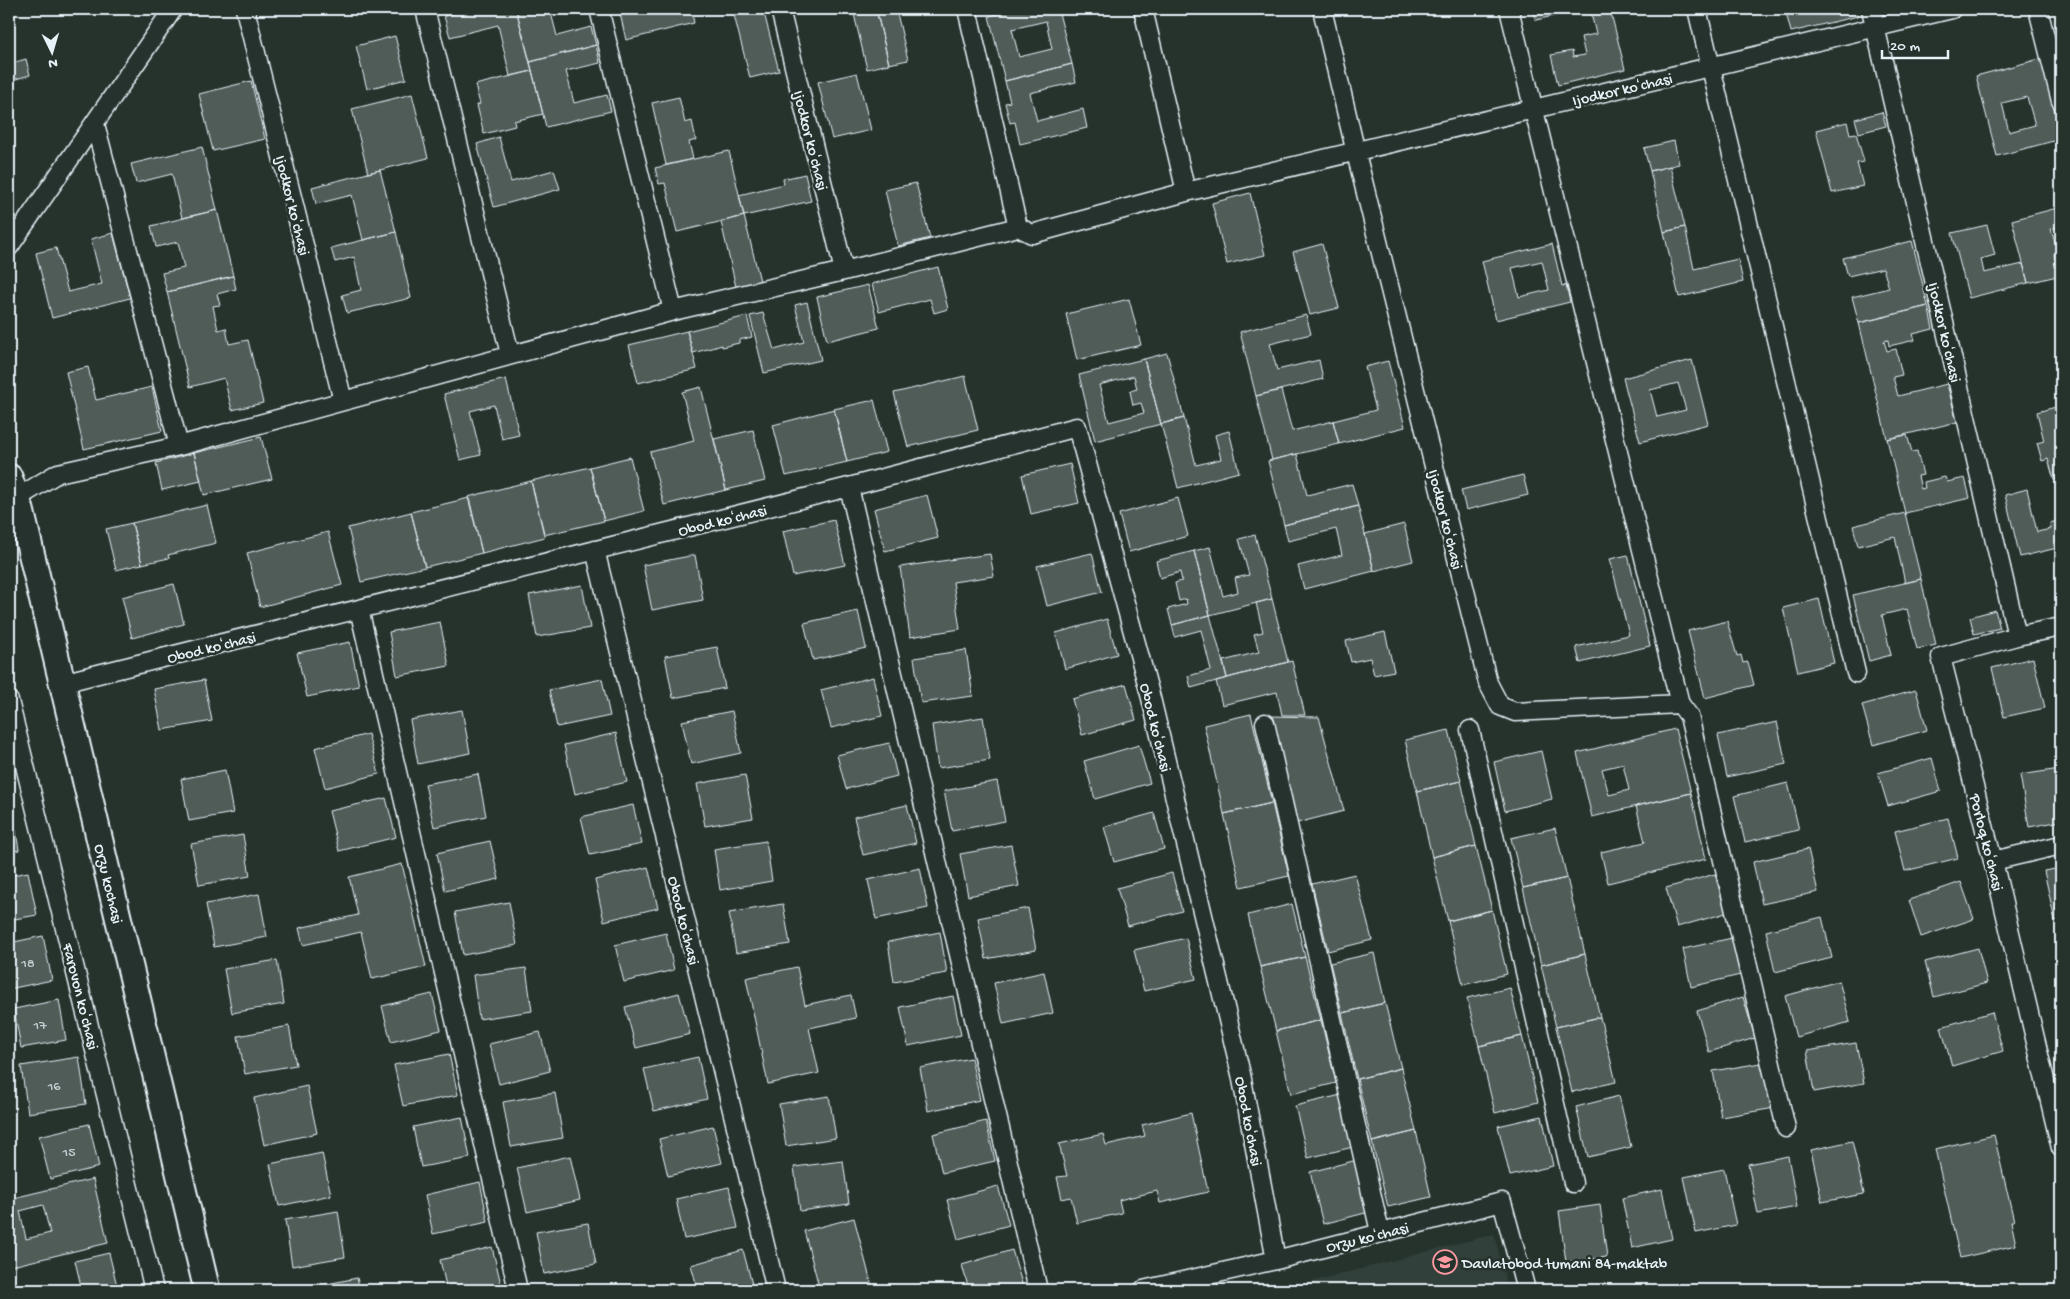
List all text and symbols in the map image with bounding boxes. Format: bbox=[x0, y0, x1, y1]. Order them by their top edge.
north arrow bbox=[28, 28, 78, 78]
scale bar bbox=[1882, 28, 1949, 60]
text: 20 m bbox=[1890, 38, 1920, 56]
text: N bbox=[48, 54, 58, 71]
street label: Ijodkor koʻchasi bbox=[1571, 71, 1675, 112]
street label: Ijodkor koʻchasi bbox=[787, 89, 830, 193]
street label: Ijodkor koʻchasi bbox=[269, 154, 312, 258]
street label: Ijodkor koʻchasi bbox=[1922, 281, 1963, 385]
street label: Ijodkor koʻchasi bbox=[1422, 468, 1465, 572]
street label: Obod koʻchasi bbox=[676, 502, 769, 543]
street label: Obod koʻchasi bbox=[165, 629, 258, 670]
street label: Obod koʻchasi bbox=[1133, 681, 1174, 774]
street label: Porloq koʻchasi bbox=[1963, 791, 2006, 893]
street label: Orzu kochasi bbox=[88, 842, 125, 926]
street label: Obod koʻchasi bbox=[661, 874, 702, 967]
street label: Farovon koʻchasi bbox=[56, 941, 101, 1052]
house number: 18 bbox=[20, 956, 35, 973]
house number: 17 bbox=[33, 1018, 47, 1035]
street label: Obod koʻchasi bbox=[1229, 1075, 1265, 1168]
house number: 16 bbox=[47, 1079, 61, 1096]
house number: 15 bbox=[61, 1145, 76, 1162]
street label: Orzu koʻchasi bbox=[1324, 1220, 1411, 1259]
school or university icon: Davlatobod tumani 84-maktab bbox=[1432, 1249, 1458, 1275]
place label: Davlatobod tumani 84-maktab bbox=[1461, 1256, 1668, 1275]

